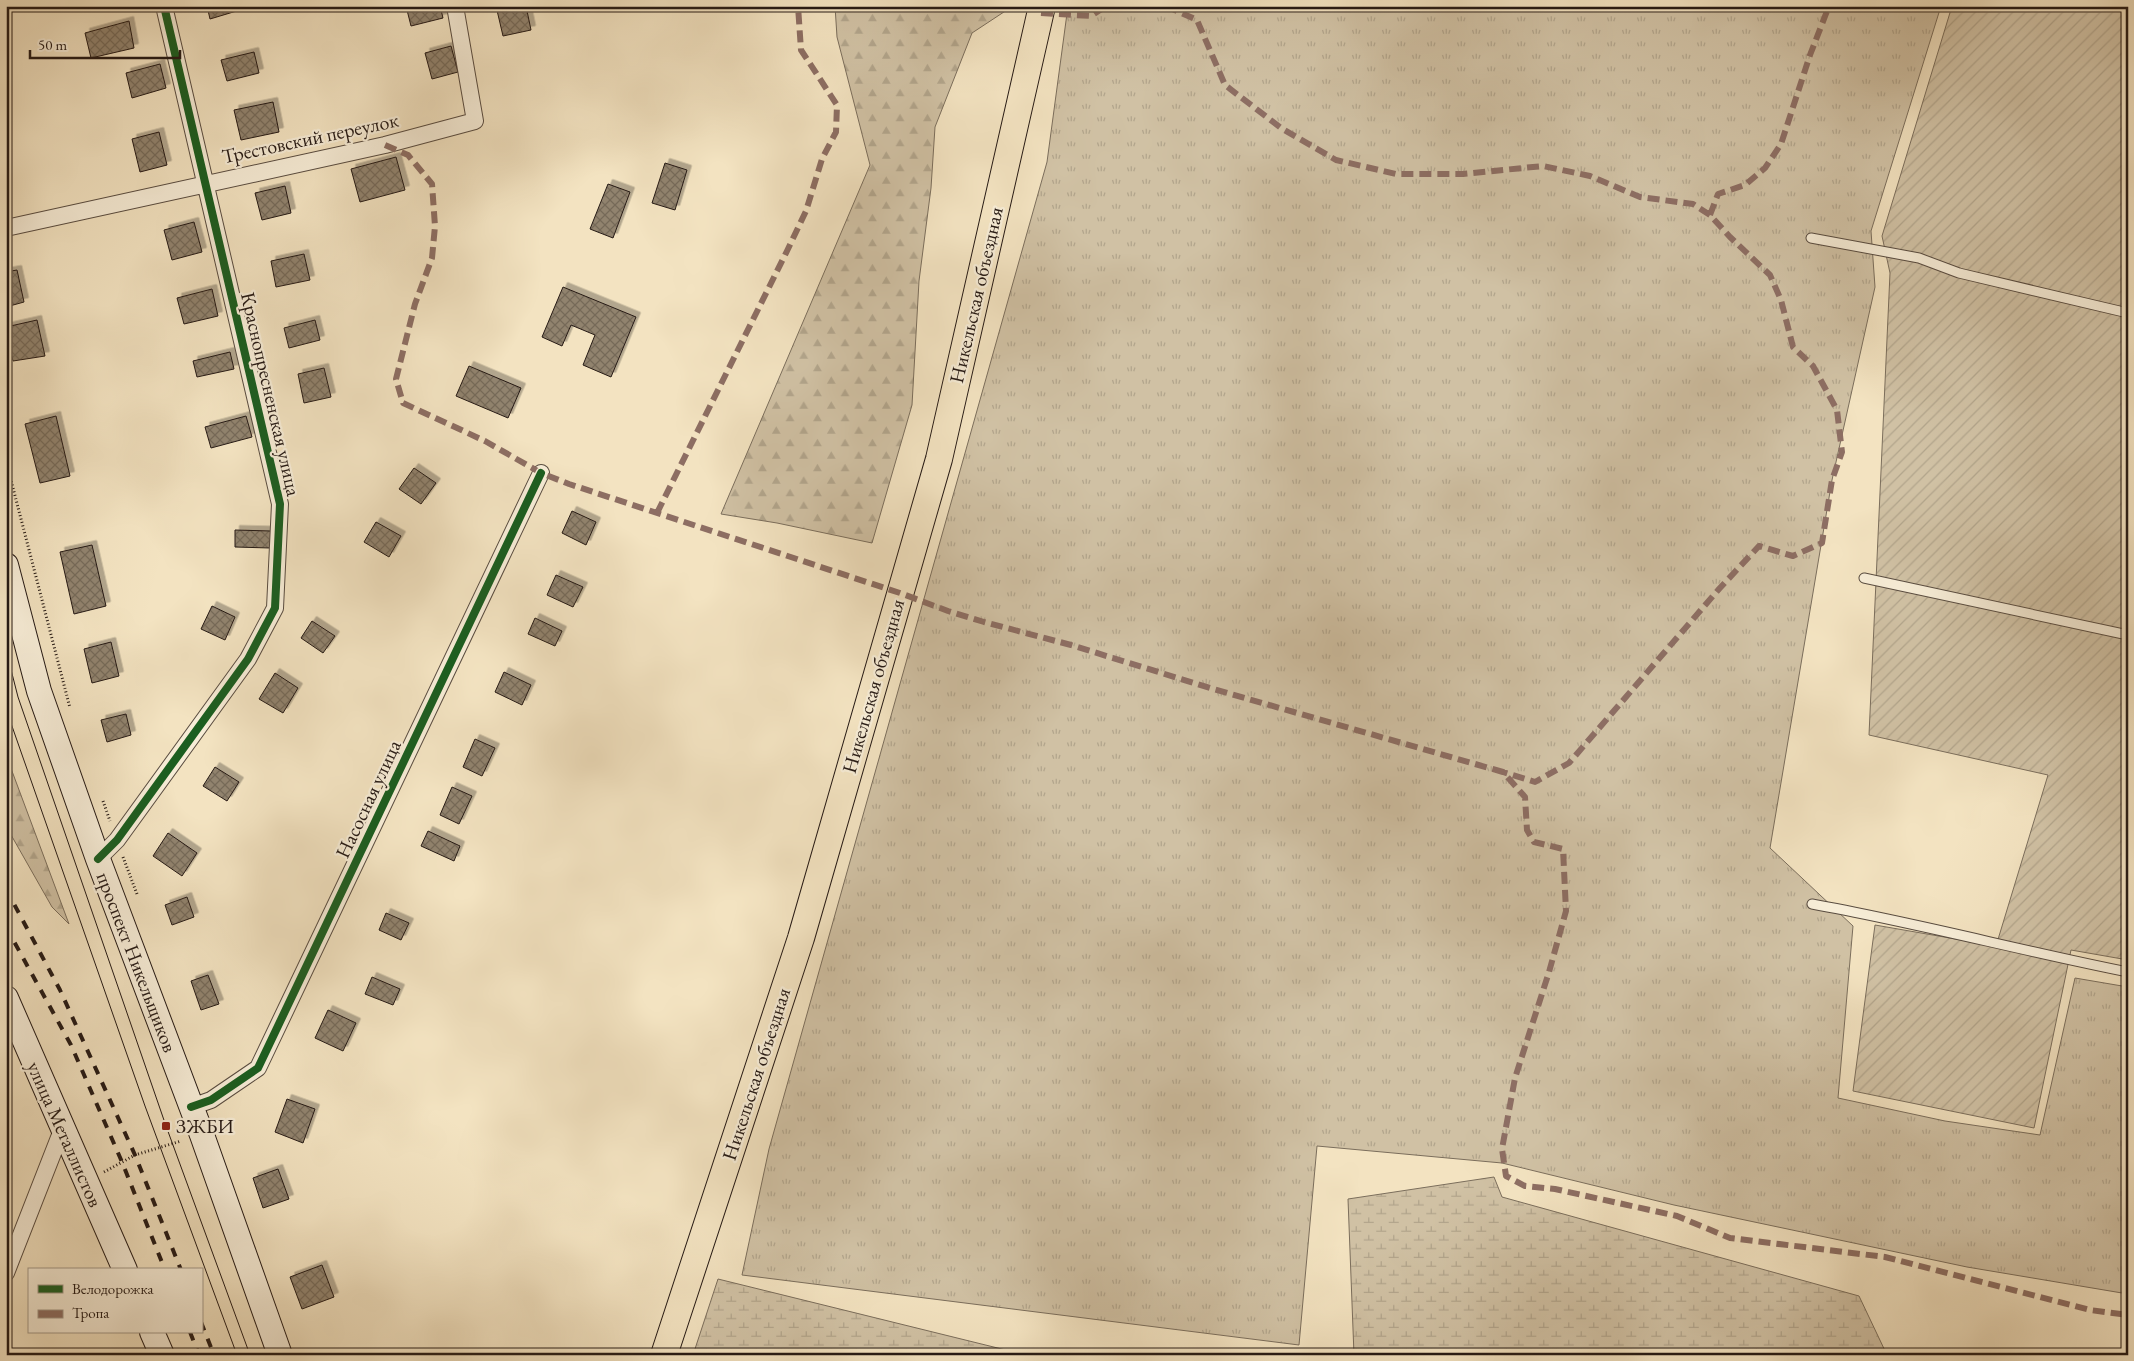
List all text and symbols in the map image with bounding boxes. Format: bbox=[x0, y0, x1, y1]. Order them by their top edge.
scale bar bbox=[30, 28, 180, 60]
text: 50 m bbox=[38, 35, 67, 54]
street label: Трестовский переулок bbox=[219, 106, 401, 169]
street label: Никельская объездная bbox=[943, 204, 1009, 386]
street label: Краснопресненская улица bbox=[235, 289, 307, 499]
street label: Никельская объездная bbox=[836, 596, 910, 776]
street label: Насосная улица bbox=[329, 736, 407, 862]
street label: проспект Никельщиков bbox=[91, 868, 183, 1056]
street label: Никельская объездная bbox=[716, 984, 796, 1164]
street label: улица Металлистов bbox=[21, 1057, 109, 1211]
place label: ЗЖБИ bbox=[176, 1113, 234, 1139]
marker: ЗЖБИ bbox=[160, 1120, 172, 1132]
legend bbox=[28, 1268, 202, 1334]
text: Велодорожка bbox=[72, 1279, 153, 1298]
text: Тропа bbox=[72, 1303, 109, 1322]

